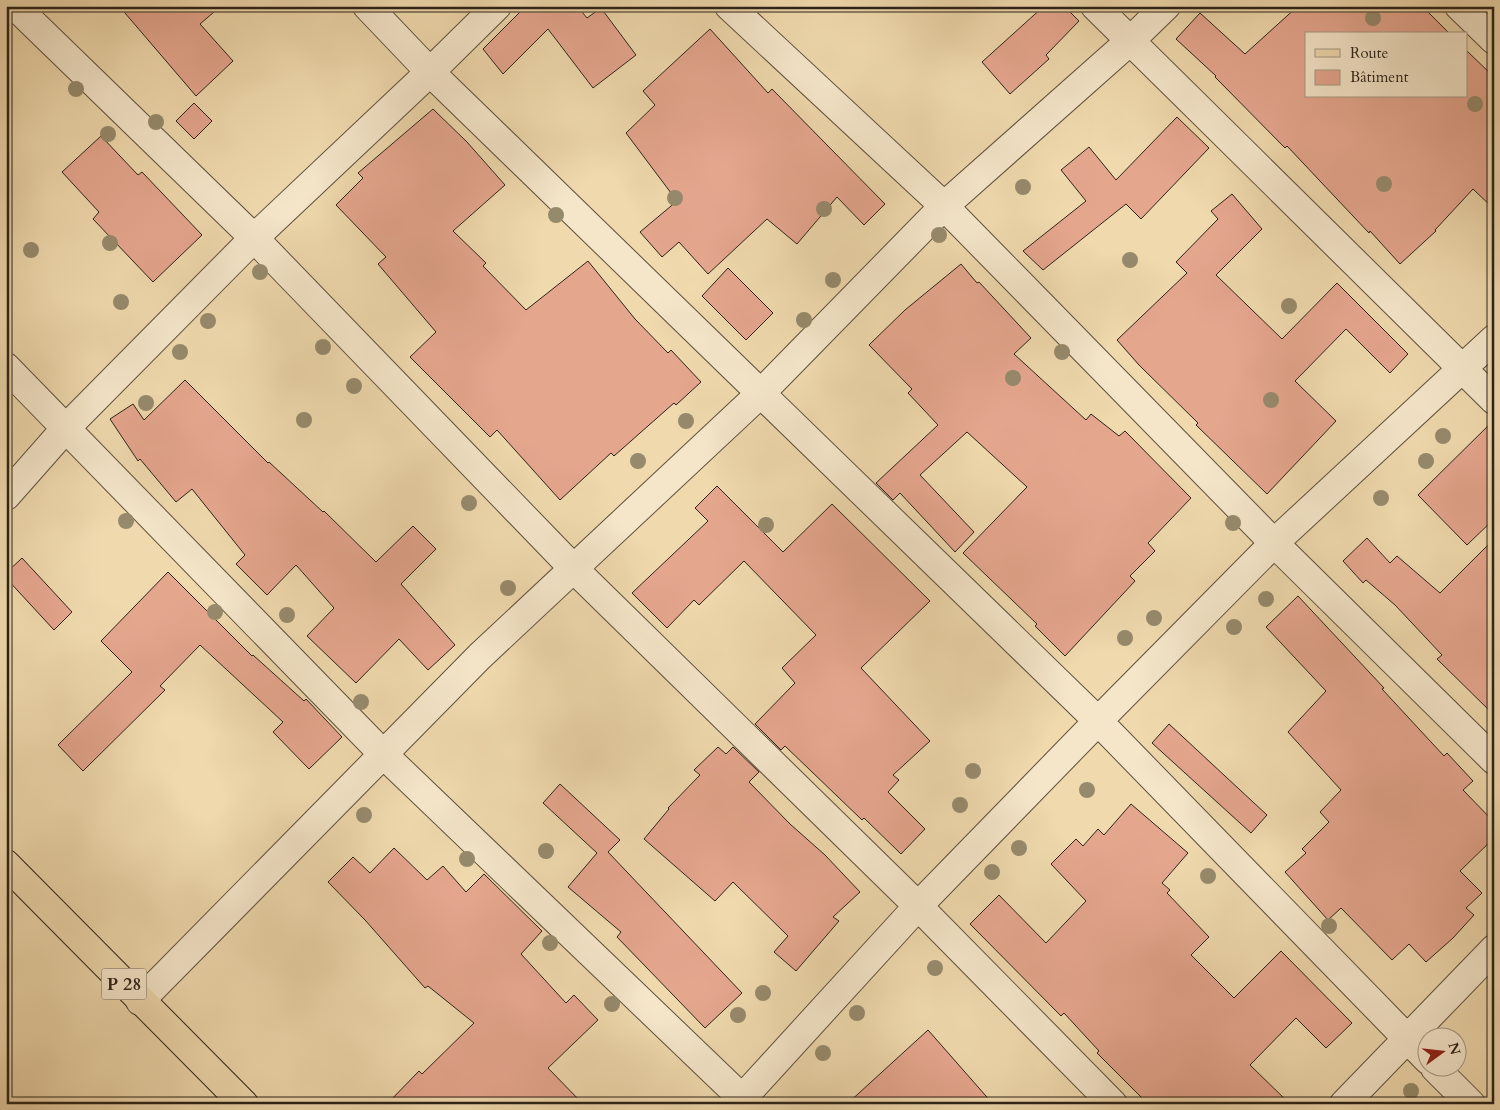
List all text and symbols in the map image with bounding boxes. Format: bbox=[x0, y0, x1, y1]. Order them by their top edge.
legend bbox=[1305, 32, 1468, 98]
text: Route bbox=[1350, 43, 1388, 63]
text: Bâtiment bbox=[1350, 67, 1409, 87]
road number: P 28 bbox=[102, 969, 146, 1000]
north arrow bbox=[1418, 1028, 1468, 1078]
text: N bbox=[1443, 1040, 1465, 1057]

